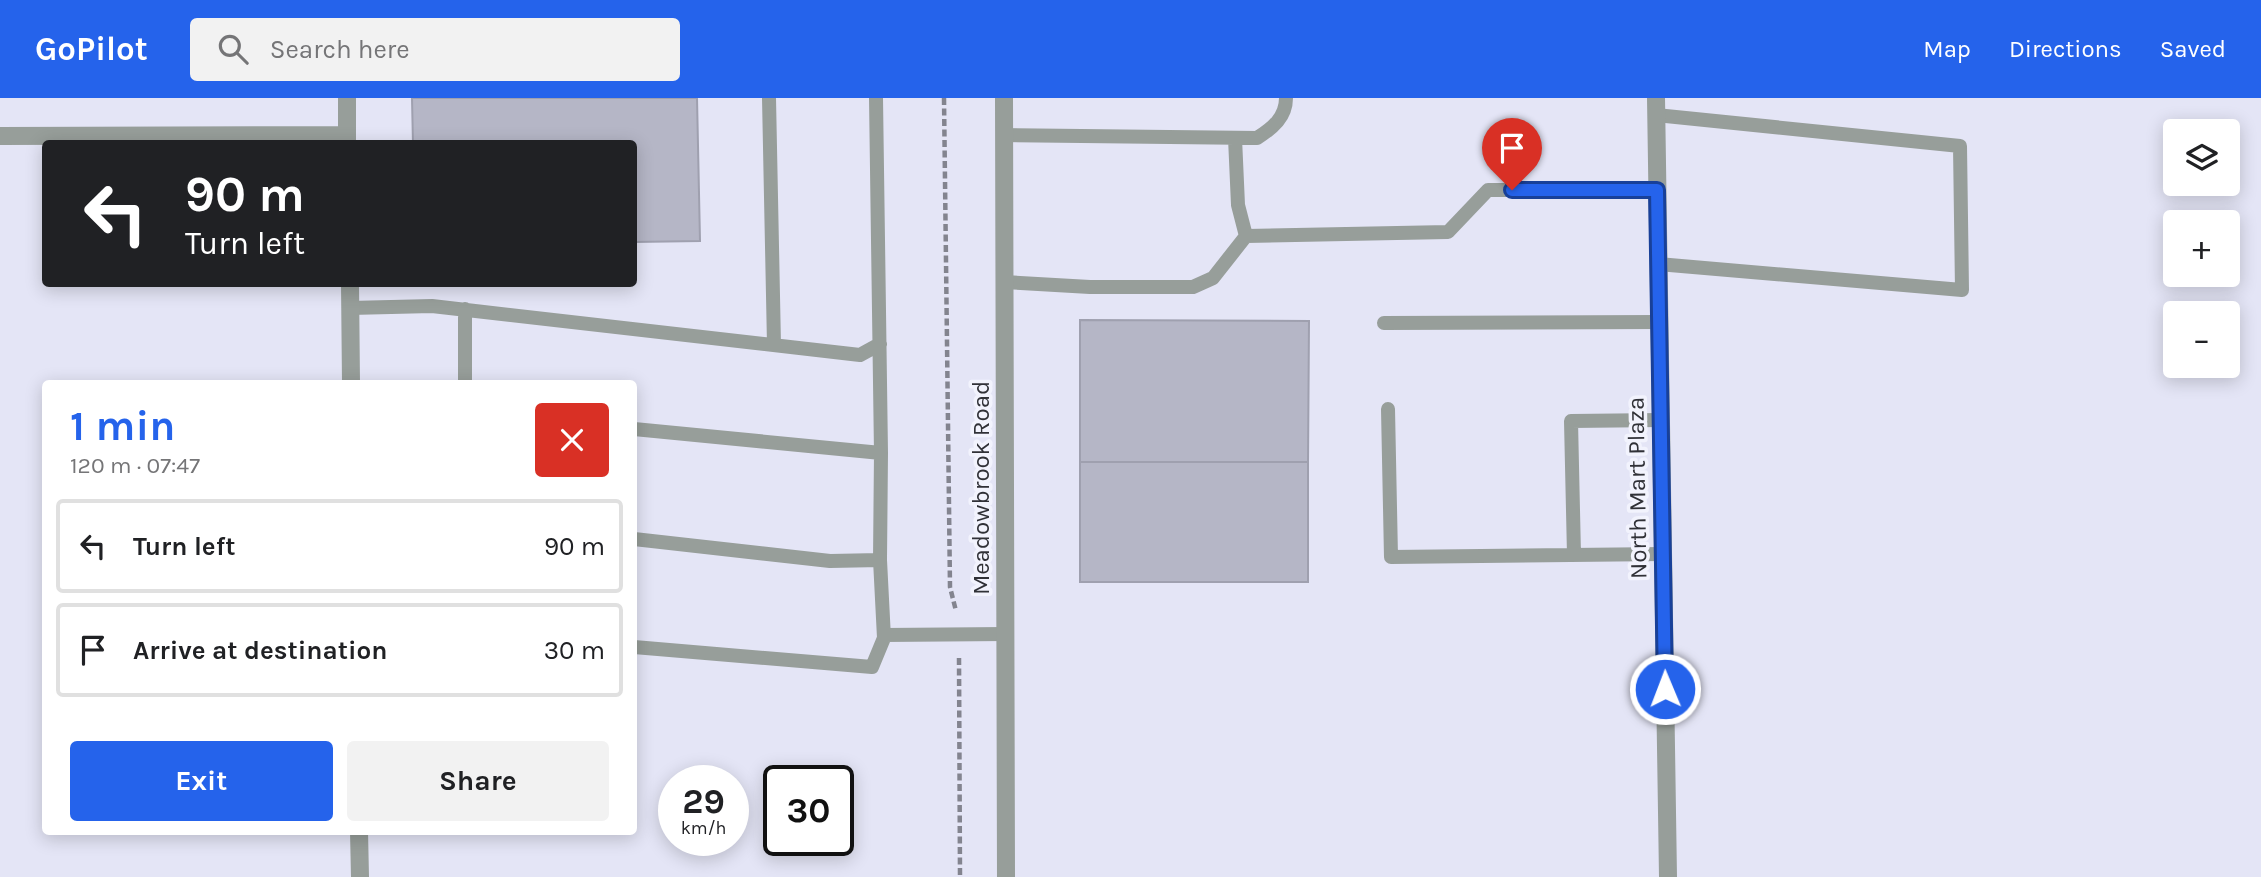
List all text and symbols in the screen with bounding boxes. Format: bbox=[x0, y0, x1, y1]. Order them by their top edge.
search box bbox=[190, 18, 680, 81]
text: GoPilot bbox=[35, 30, 148, 68]
icon: search bbox=[214, 30, 252, 68]
text: Search here bbox=[270, 34, 410, 65]
text: Map bbox=[1923, 35, 1971, 63]
text: Directions bbox=[2009, 35, 2122, 63]
text: Saved bbox=[2160, 35, 2226, 63]
pin bbox=[1482, 118, 1542, 190]
map controls bbox=[2163, 119, 2240, 378]
button: layers bbox=[2163, 119, 2240, 196]
icon: arrive bbox=[1493, 129, 1531, 167]
text: 90 m bbox=[185, 166, 305, 223]
icon: left bbox=[70, 168, 161, 259]
button: + bbox=[2163, 210, 2240, 287]
text: Turn left bbox=[185, 225, 305, 262]
button: − bbox=[2163, 301, 2240, 378]
street label: Meadowbrook Road bbox=[967, 381, 995, 595]
street label: North Mart Plaza bbox=[1621, 397, 1653, 579]
text: 1 min bbox=[70, 401, 175, 451]
button: close bbox=[535, 403, 609, 477]
text: 120 m · 07:47 bbox=[70, 452, 200, 479]
icon: left bbox=[74, 527, 112, 565]
text: Turn left bbox=[133, 531, 235, 562]
text: 90 m bbox=[544, 531, 605, 562]
icon: arrive bbox=[74, 631, 112, 669]
text: Arrive at destination bbox=[133, 635, 387, 666]
text: 30 m bbox=[544, 635, 605, 666]
position arrow bbox=[1628, 652, 1702, 726]
button: Exit bbox=[70, 741, 333, 821]
button: Share bbox=[347, 741, 609, 821]
speed limit sign: 30 bbox=[763, 765, 854, 856]
text: 29 bbox=[682, 781, 725, 822]
text: km/h bbox=[681, 817, 726, 839]

